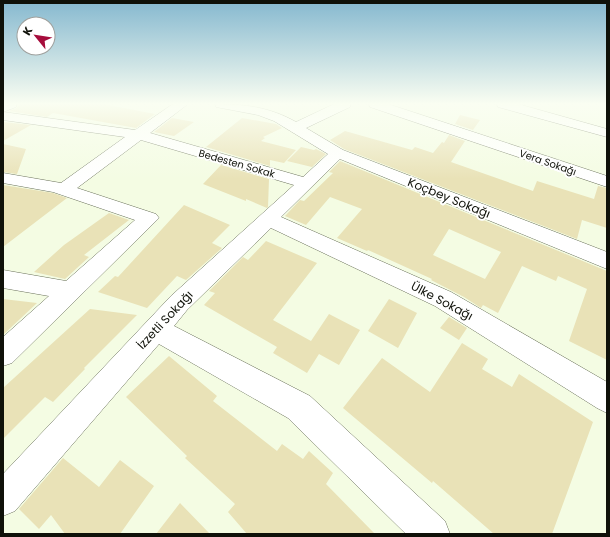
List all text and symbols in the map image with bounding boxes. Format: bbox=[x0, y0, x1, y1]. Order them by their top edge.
north arrow bbox=[16, 16, 56, 56]
text: K bbox=[18, 23, 36, 38]
street label: Bedesten Sokak bbox=[197, 145, 278, 182]
street label: Vera Sokağı bbox=[517, 146, 578, 179]
street label: Koçbey Sokağı bbox=[405, 173, 493, 222]
street label: Ülke Sokağı bbox=[408, 277, 476, 324]
street label: İzzetli Sokağı bbox=[133, 286, 196, 353]

